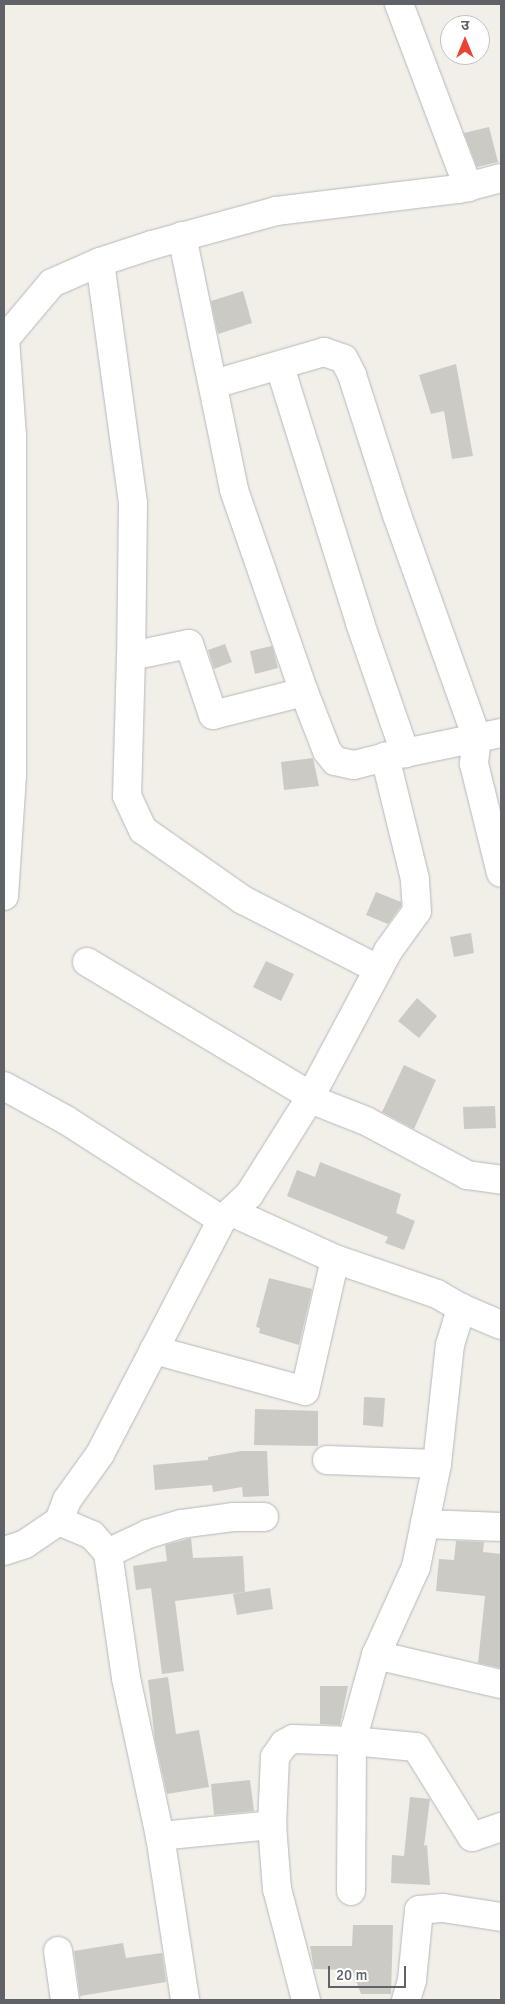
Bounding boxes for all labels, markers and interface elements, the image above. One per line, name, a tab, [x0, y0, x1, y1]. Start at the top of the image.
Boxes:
north arrow	[440, 15, 490, 65]
text: उ	[461, 17, 469, 34]
scale bar	[330, 1956, 408, 1988]
text: 20 m	[336, 1966, 367, 1984]

